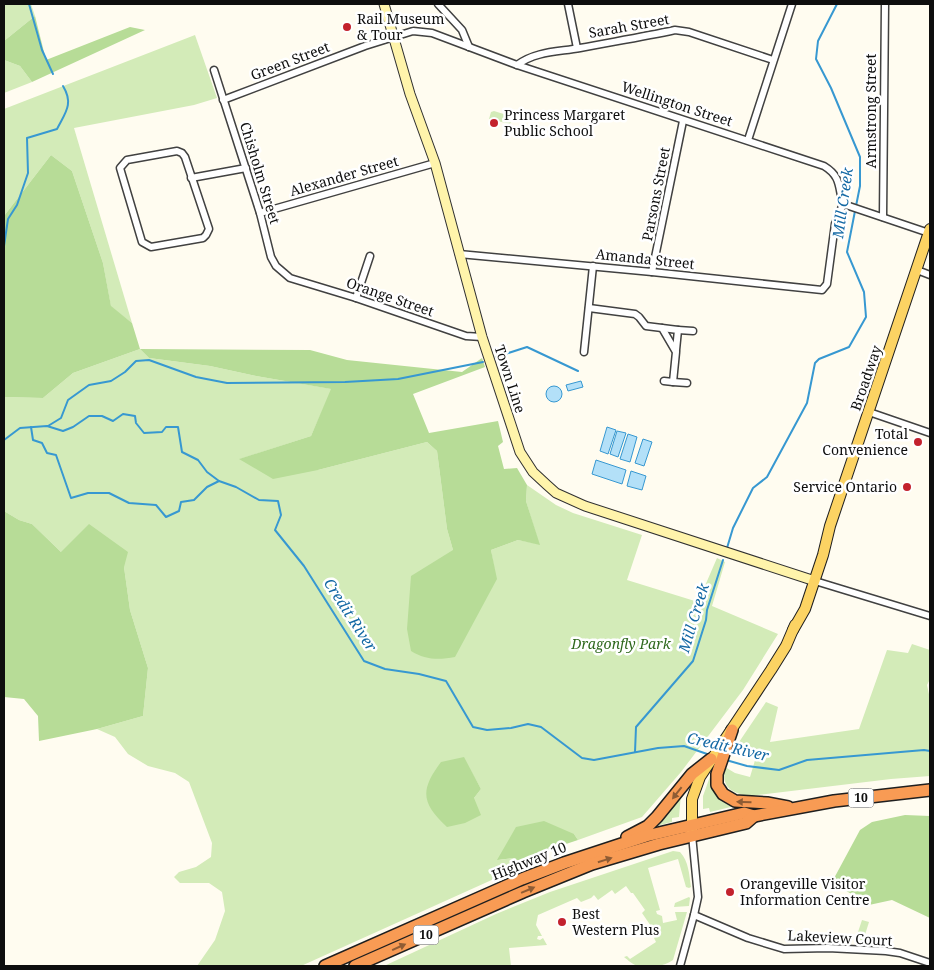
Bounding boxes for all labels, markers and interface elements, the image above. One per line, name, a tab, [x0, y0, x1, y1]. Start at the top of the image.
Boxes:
place label: Rail Museum & Tour	[357, 9, 444, 44]
street label: Sarah Street	[587, 9, 671, 42]
marker: Rail Museum & Tour	[341, 21, 353, 33]
street label: Green Street	[248, 37, 332, 84]
street label: Armstrong Street	[861, 54, 880, 168]
street label: Wellington Street	[619, 77, 735, 130]
place label: Princess Margaret Public School	[504, 105, 625, 140]
marker: Princess Margaret Public School	[488, 117, 500, 129]
street label: Chisholm Street	[236, 120, 285, 226]
street label: Parsons Street	[637, 145, 674, 243]
street label: Alexander Street	[287, 151, 400, 200]
water label: Mill Creek	[827, 166, 857, 240]
street label: Amanda Street	[595, 244, 695, 273]
street label: Orange Street	[344, 273, 436, 320]
street label: Town Line	[491, 342, 530, 415]
street label: Broadway	[845, 343, 886, 413]
place label: Total Convenience	[822, 424, 909, 459]
marker: Total Convenience	[912, 436, 924, 448]
place label: Service Ontario	[793, 477, 897, 496]
marker: Service Ontario	[901, 481, 913, 493]
water label: Credit River	[320, 574, 382, 656]
water label: Mill Creek	[673, 580, 713, 656]
park label: Dragonfly Park	[570, 634, 672, 653]
water label: Credit River	[685, 727, 772, 765]
one-way arrow	[671, 786, 682, 799]
road number: 10	[848, 788, 874, 808]
one-way arrow	[736, 797, 752, 805]
street label: Highway 10	[489, 837, 569, 884]
one-way arrow	[598, 856, 613, 864]
place label: Orangeville Visitor Information Centre	[740, 874, 869, 909]
one-way arrow	[521, 885, 535, 893]
marker: Orangeville Visitor Information Centre	[724, 886, 736, 898]
place label: Best Western Plus	[572, 904, 659, 939]
marker: Best Western Plus	[556, 916, 568, 928]
street label: Lakeview Court	[787, 925, 893, 950]
road number: 10	[414, 926, 438, 944]
one-way arrow	[392, 942, 406, 950]

